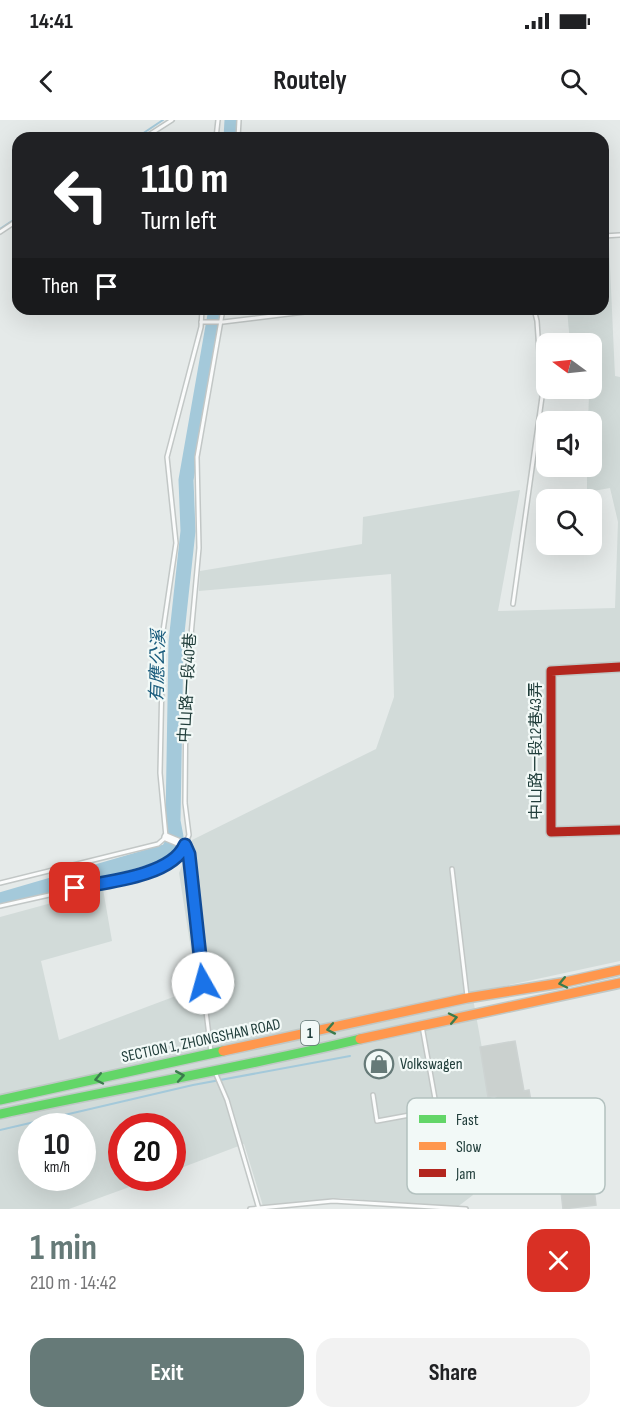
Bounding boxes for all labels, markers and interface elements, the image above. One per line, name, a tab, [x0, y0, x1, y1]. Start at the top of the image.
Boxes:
text: 14:41	[30, 8, 73, 35]
icon: back	[30, 65, 63, 98]
text: Routely	[273, 65, 347, 97]
icon: search	[557, 65, 590, 98]
text: 110 m	[141, 154, 228, 205]
icon: left	[42, 156, 120, 234]
text: Turn left	[141, 205, 217, 237]
icon: arrive	[90, 270, 123, 303]
text: Then	[42, 273, 78, 300]
north arrow	[536, 333, 602, 399]
map controls	[536, 333, 602, 555]
button: sound	[536, 411, 602, 477]
button: search	[536, 489, 602, 555]
water label: 有應公溪	[146, 627, 170, 702]
street label: 中山路一段40巷	[176, 633, 200, 743]
street label: 中山路一段12巷43弄	[527, 682, 546, 820]
pin	[49, 862, 100, 913]
icon: arrive	[58, 871, 91, 904]
position arrow	[171, 951, 235, 1015]
one-way arrow	[558, 976, 568, 989]
one-way arrow	[448, 1012, 458, 1025]
street label: SECTION 1, ZHONGSHAN ROAD	[120, 1015, 282, 1067]
road number: 1	[301, 1021, 319, 1045]
one-way arrow	[326, 1022, 336, 1035]
shop icon: Volkswagen	[363, 1048, 395, 1080]
place label: Volkswagen	[400, 1055, 463, 1074]
one-way arrow	[175, 1070, 185, 1083]
one-way arrow	[94, 1072, 104, 1085]
legend	[407, 1098, 605, 1194]
text: Fast	[456, 1111, 479, 1130]
speed limit sign: 20	[108, 1113, 186, 1191]
text: 10	[44, 1127, 70, 1163]
text: Slow	[456, 1138, 481, 1157]
text: km/h	[44, 1158, 70, 1177]
text: Jam	[455, 1165, 476, 1184]
text: 1 min	[30, 1227, 97, 1270]
button: close	[527, 1229, 590, 1292]
text: 210 m · 14:42	[30, 1271, 116, 1295]
button: Exit	[30, 1338, 304, 1407]
button: Share	[316, 1338, 590, 1407]

